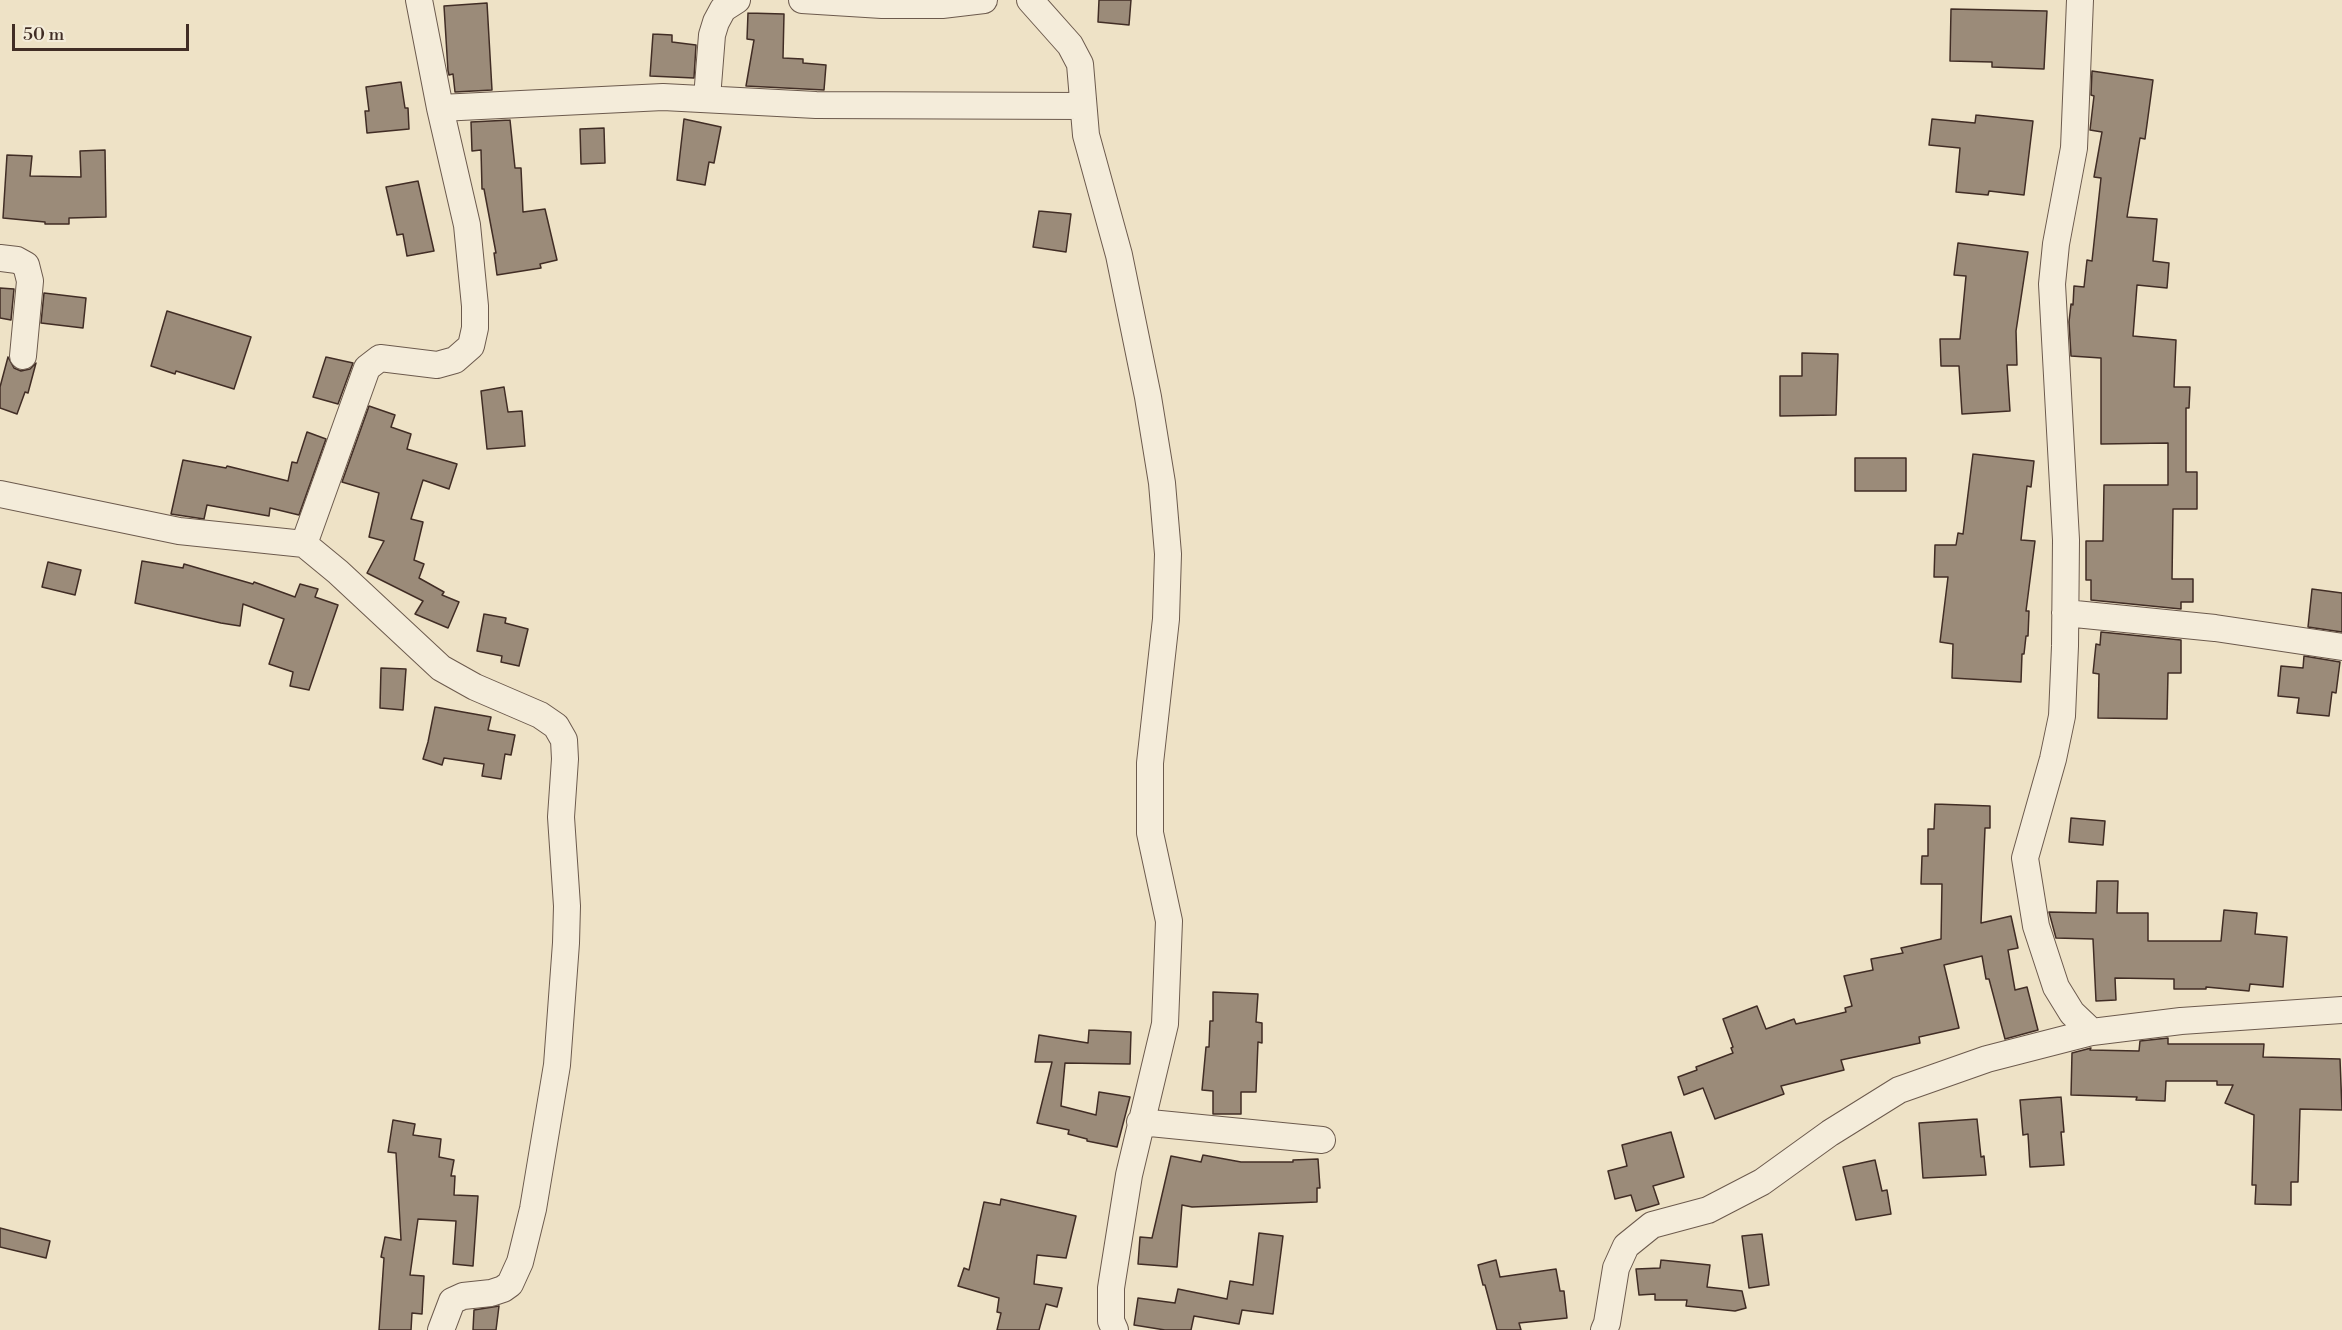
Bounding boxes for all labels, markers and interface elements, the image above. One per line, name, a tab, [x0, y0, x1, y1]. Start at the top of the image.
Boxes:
scale bar	[15, 12, 192, 50]
text: 50 m	[23, 23, 64, 46]

